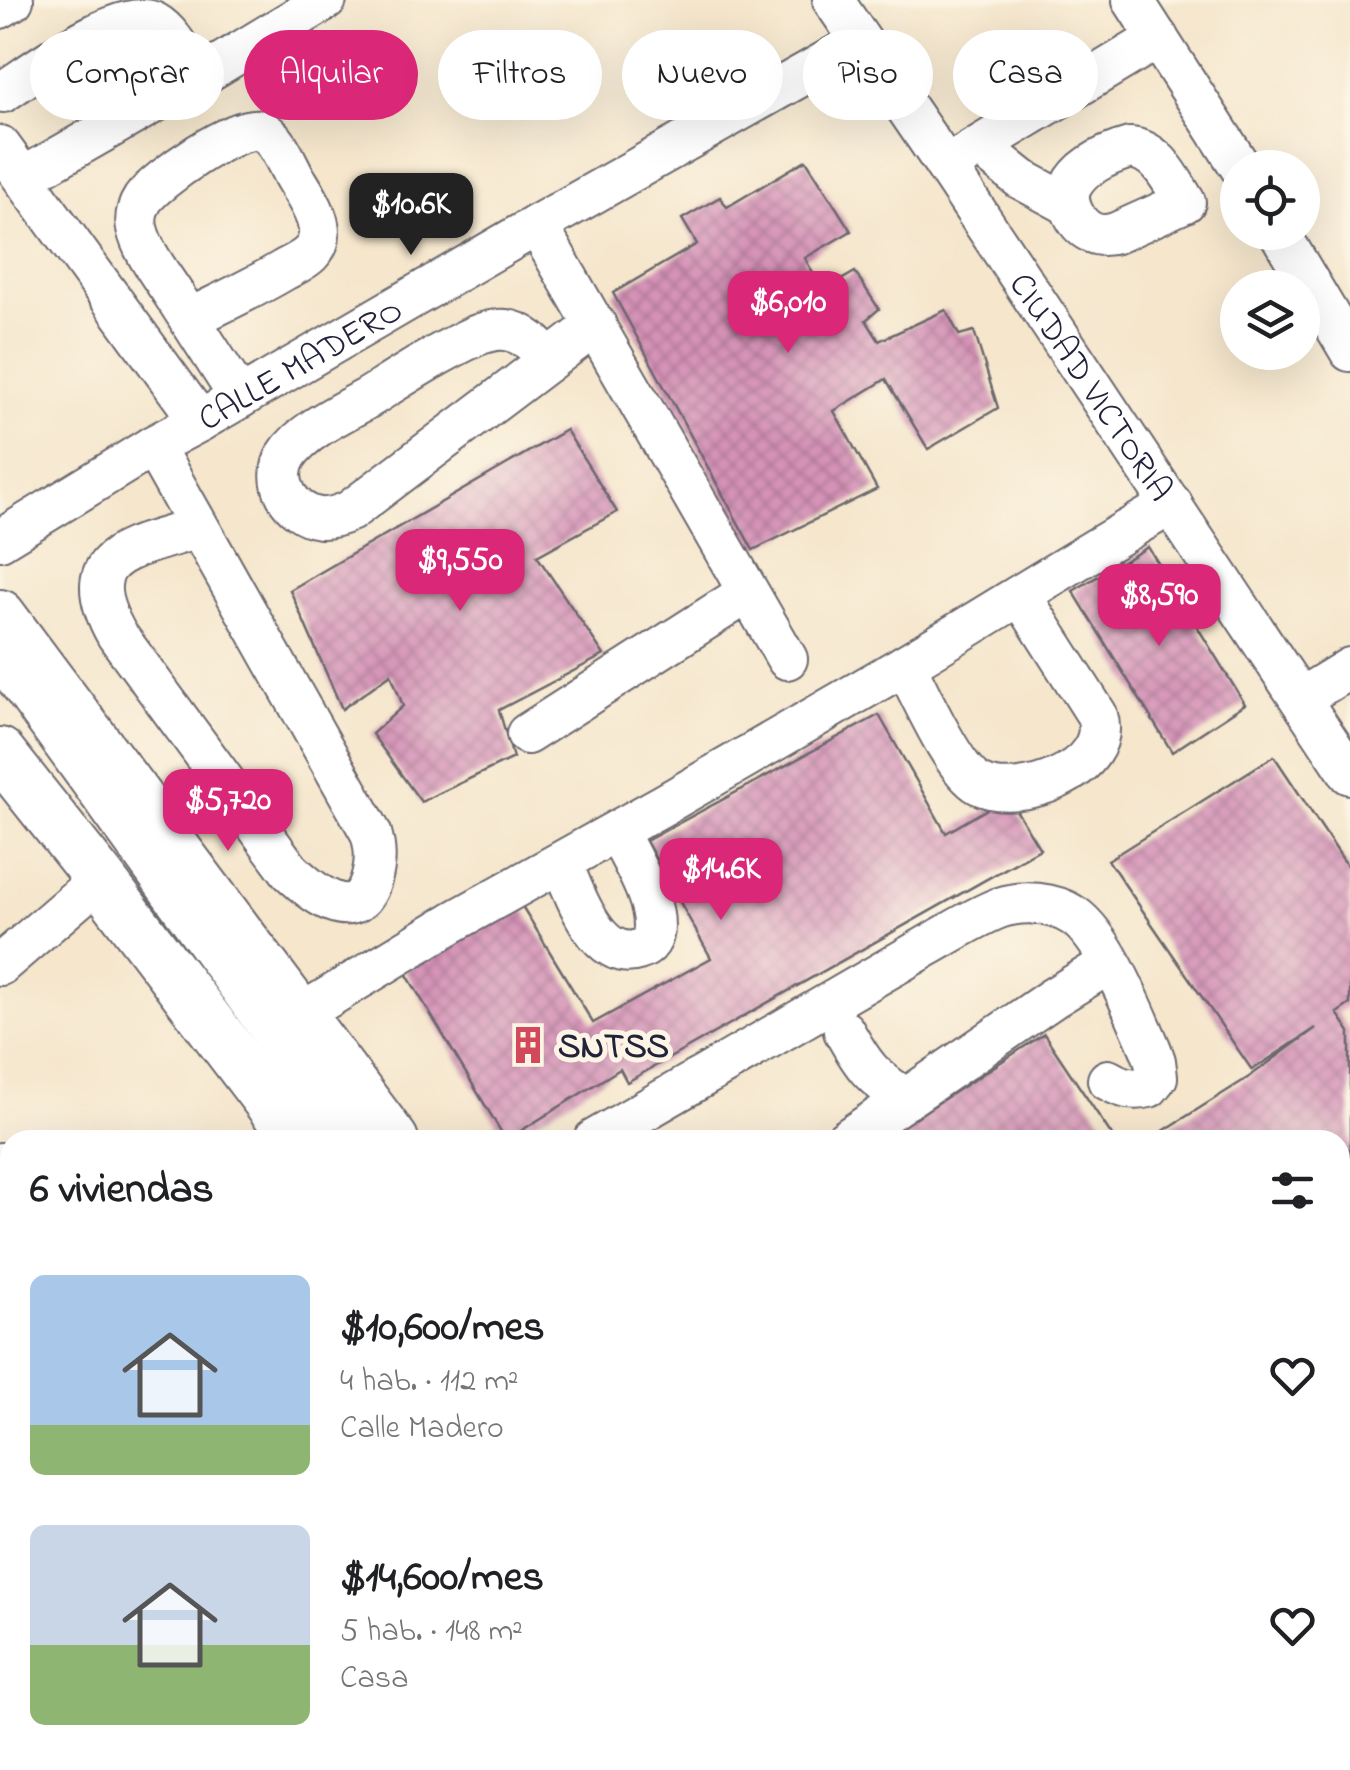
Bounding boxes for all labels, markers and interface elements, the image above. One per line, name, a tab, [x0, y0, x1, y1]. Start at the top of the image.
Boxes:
chip: Comprar	[30, 30, 224, 120]
chip: Alquilar	[244, 30, 418, 120]
chip: Filtros	[438, 30, 602, 120]
chip: Nuevo	[622, 30, 783, 120]
chip: Piso	[803, 30, 933, 120]
chip: Casa	[953, 30, 1098, 120]
map controls	[1220, 150, 1320, 370]
button: locate	[1220, 150, 1320, 250]
pin: $10.6K	[330, 173, 492, 258]
text: $10.6K	[371, 182, 451, 229]
street label: CIUDAD VICTORIA	[995, 263, 1184, 513]
button: layers	[1220, 270, 1320, 370]
pin: $6,010	[707, 271, 869, 356]
text: $6,010	[750, 280, 826, 327]
street label: CALLE MADERO	[189, 286, 413, 446]
pin: $9,550	[379, 529, 541, 614]
text: $9,550	[418, 538, 502, 585]
pin: $8,590	[1078, 564, 1240, 649]
text: $8,590	[1120, 573, 1198, 620]
pin: $5,720	[147, 769, 309, 854]
text: $5,720	[185, 778, 271, 825]
pin: $14.6K	[640, 838, 802, 923]
text: $14.6K	[682, 847, 760, 894]
place label: SNTSS	[558, 1023, 669, 1074]
building icon: SNTSS	[507, 1024, 549, 1066]
text: 6 viviendas	[30, 1160, 214, 1221]
icon: filters	[1265, 1163, 1320, 1218]
text: $10,600/mes	[340, 1298, 545, 1359]
icon: home	[110, 1315, 230, 1435]
icon: heart	[1265, 1348, 1320, 1403]
text: 4 hab. · 112 m²	[340, 1359, 519, 1406]
text: Calle Madero	[340, 1406, 504, 1453]
text: $14,600/mes	[340, 1548, 544, 1609]
icon: home	[110, 1565, 230, 1685]
icon: heart	[1265, 1598, 1320, 1653]
text: 5 hab. · 148 m²	[340, 1609, 523, 1656]
text: Casa	[340, 1656, 408, 1703]

